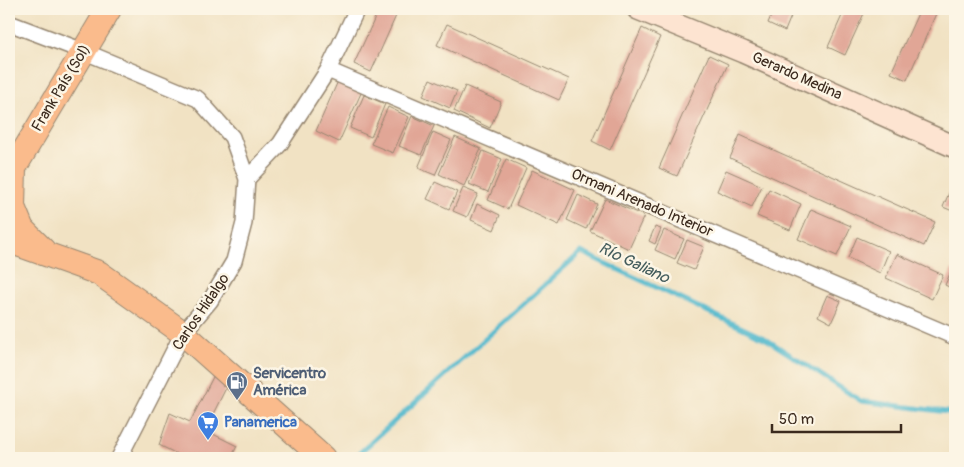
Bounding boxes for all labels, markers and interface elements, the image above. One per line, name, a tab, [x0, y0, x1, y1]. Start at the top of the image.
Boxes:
street label: Frank País (Sol)	[28, 41, 94, 135]
street label: Gerardo Medina	[749, 48, 845, 104]
street label: Ormani Arenado Interior	[568, 165, 716, 242]
water label: Río Galiano	[596, 238, 674, 289]
street label: Carlos Hidalgo	[168, 270, 234, 354]
place label: Servicentro América	[253, 364, 326, 400]
fuel station icon: Servicentro América	[225, 370, 249, 401]
scale bar	[772, 402, 900, 434]
supermarket icon: Panamerica	[196, 410, 220, 441]
text: 50 m	[779, 410, 814, 429]
place label: Panamerica	[224, 413, 297, 432]

